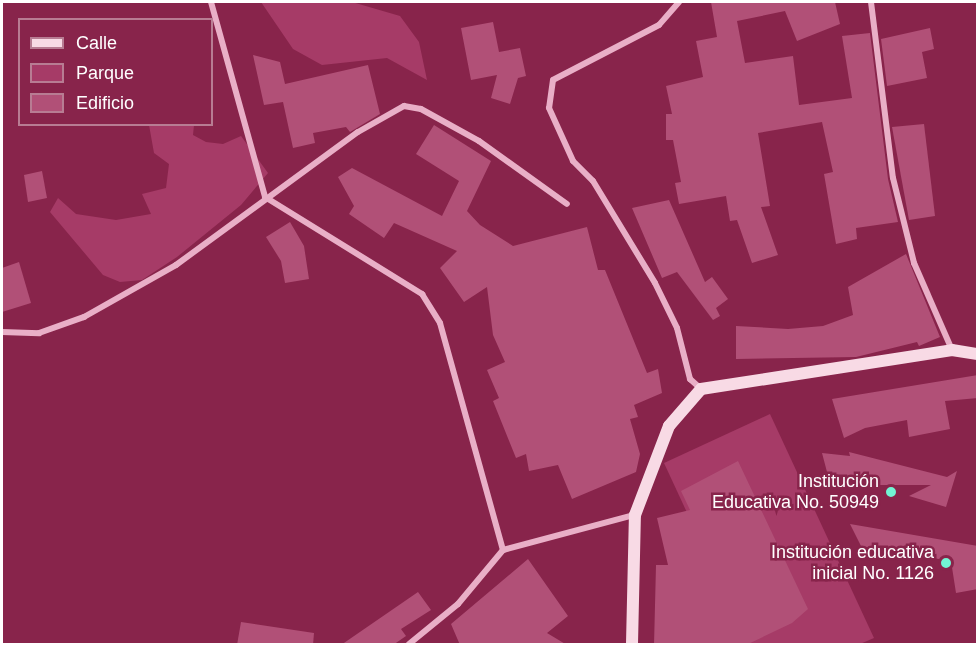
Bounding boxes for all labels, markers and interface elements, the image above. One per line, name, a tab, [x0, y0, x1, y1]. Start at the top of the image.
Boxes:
legend	[18, 18, 213, 126]
text: Calle	[76, 33, 117, 53]
text: Parque	[76, 63, 134, 83]
text: Edificio	[76, 93, 134, 113]
place label: Institución Educativa No. 50949	[712, 471, 879, 514]
marker: Institución Educativa No. 50949	[884, 485, 898, 499]
place label: Institución educativa inicial No. 1126	[771, 542, 934, 584]
marker: Institución educativa inicial No. 1126	[939, 556, 953, 570]

